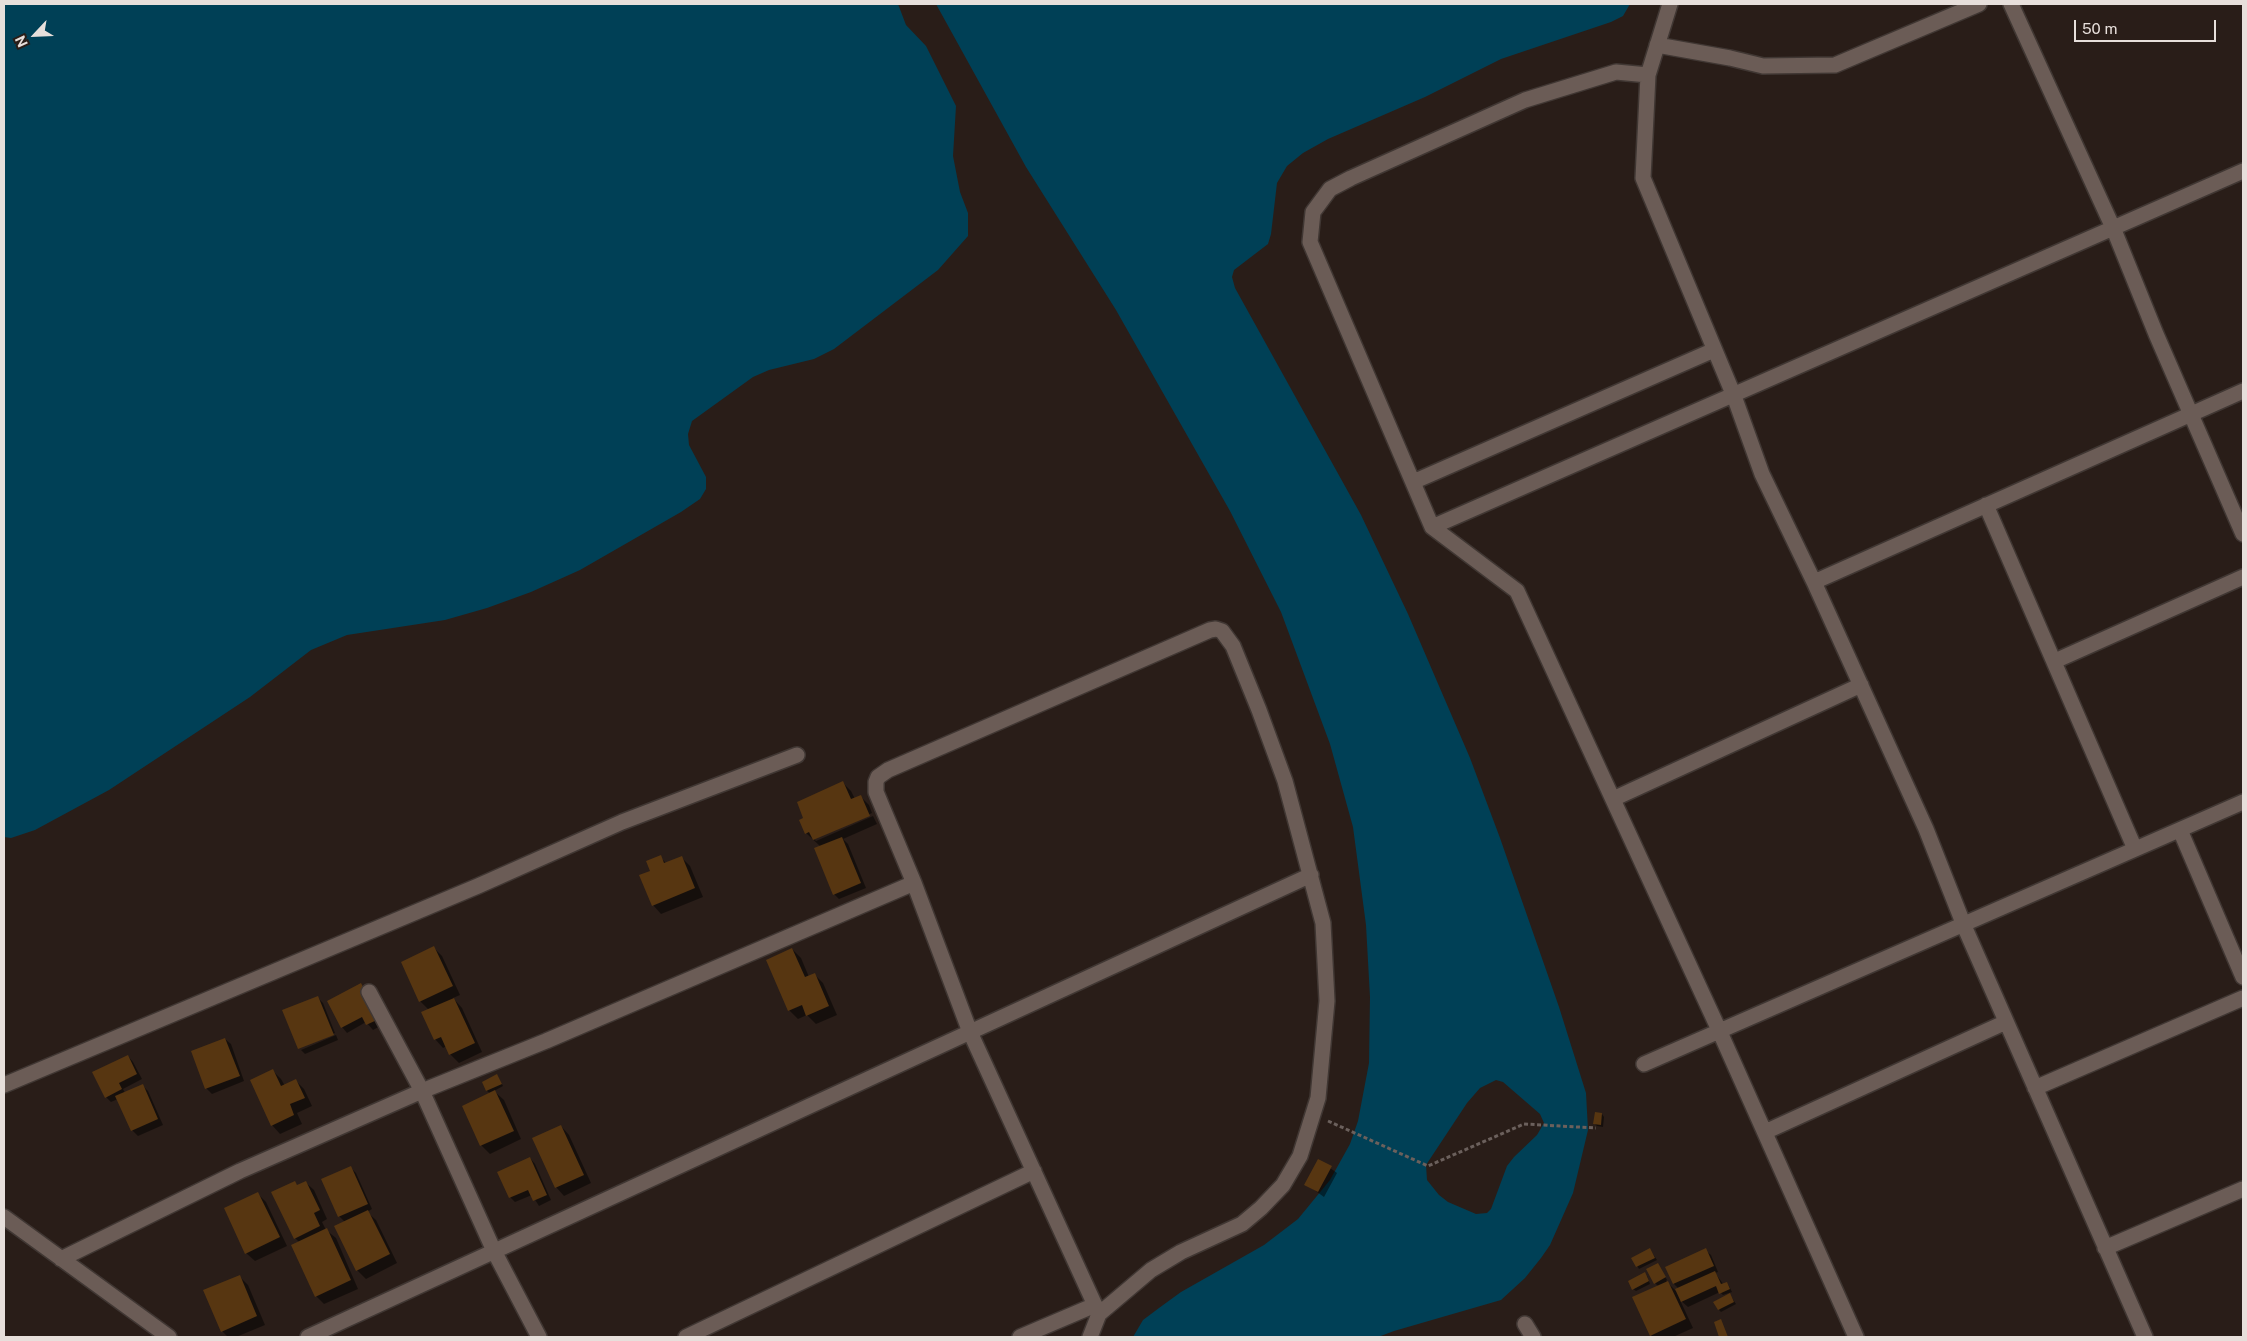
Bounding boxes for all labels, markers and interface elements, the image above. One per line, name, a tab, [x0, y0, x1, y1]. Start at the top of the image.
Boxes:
north arrow	[10, 10, 60, 60]
scale bar	[2077, 10, 2220, 42]
text: 50 m	[2082, 20, 2117, 37]
text: N	[12, 33, 31, 50]

